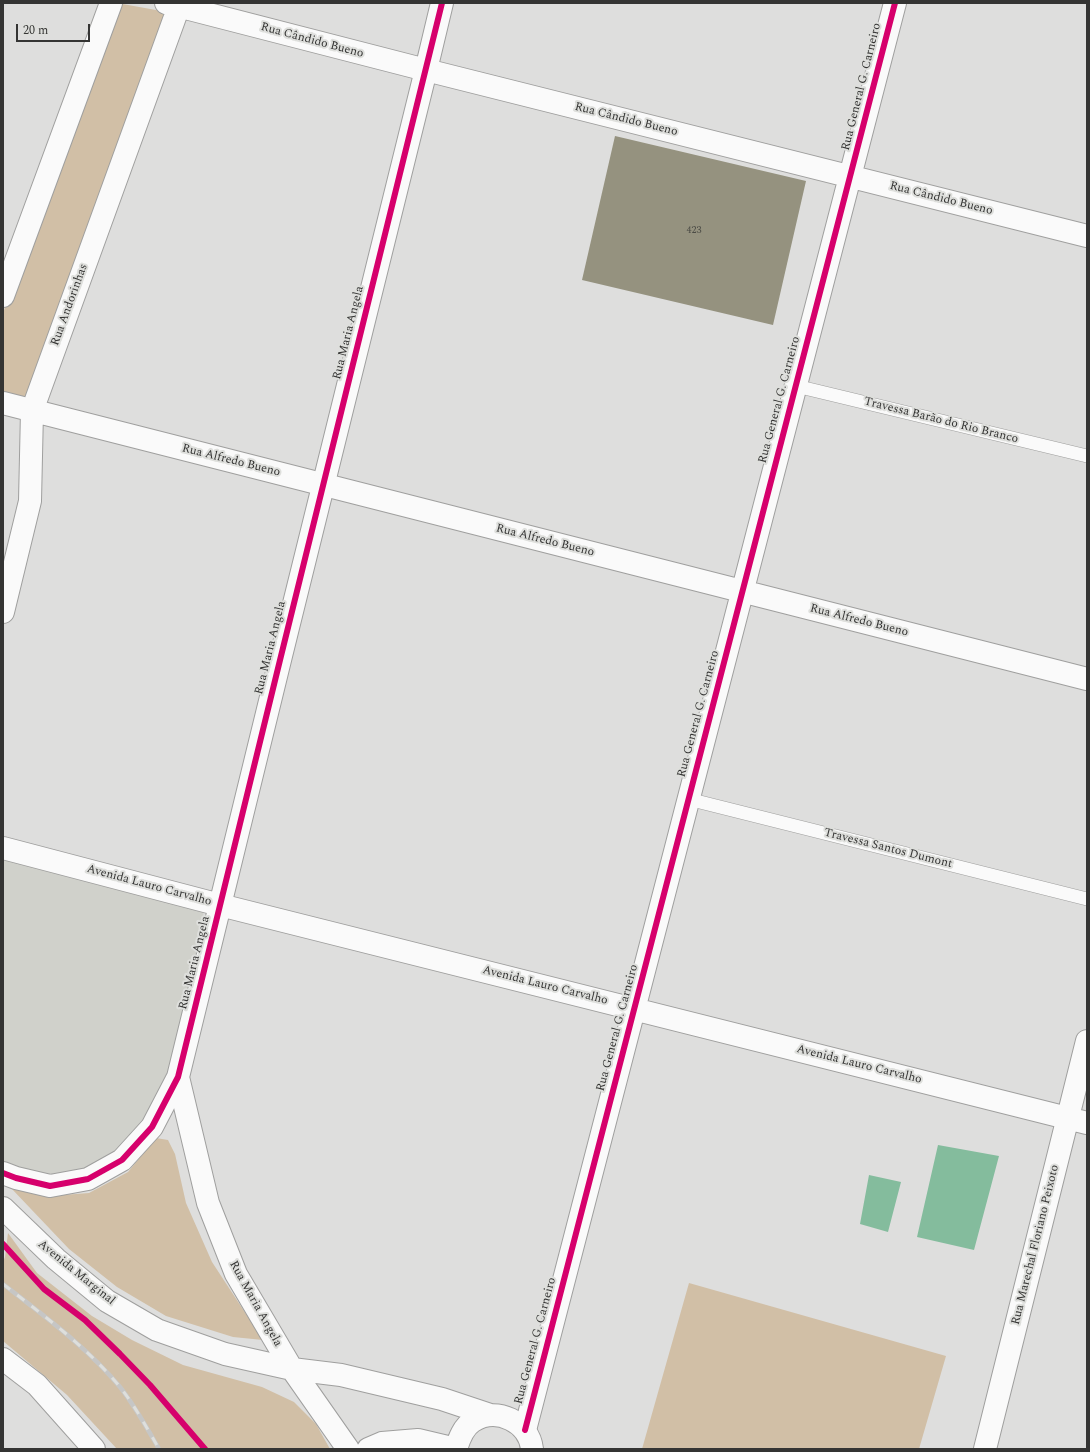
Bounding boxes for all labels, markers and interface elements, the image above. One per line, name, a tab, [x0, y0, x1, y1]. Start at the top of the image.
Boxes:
scale bar	[18, 16, 92, 42]
street label: Rua Cândido Bueno	[259, 20, 365, 62]
text: 20 m	[23, 21, 48, 40]
street label: Rua General G. Carneiro	[839, 22, 885, 152]
street label: Rua Cândido Bueno	[573, 100, 679, 140]
street label: Rua Cândido Bueno	[888, 179, 994, 219]
house number: 423	[687, 225, 701, 237]
street label: Rua Andorinhas	[48, 262, 92, 348]
street label: Rua Maria Angela	[330, 285, 368, 381]
street label: Rua General G. Carneiro	[756, 335, 804, 465]
street label: Travessa Barão do Rio Branco	[862, 395, 1020, 447]
street label: Rua Alfredo Bueno	[180, 442, 282, 480]
street label: Rua Alfredo Bueno	[494, 522, 596, 560]
street label: Rua Maria Angela	[252, 600, 290, 696]
street label: Rua Alfredo Bueno	[808, 602, 910, 640]
street label: Rua General G. Carneiro	[675, 649, 723, 779]
street label: Travessa Santos Dumont	[822, 826, 954, 872]
street label: Avenida Lauro Carvalho	[85, 862, 213, 910]
street label: Rua Maria Angela	[176, 915, 214, 1011]
street label: Avenida Lauro Carvalho	[481, 963, 609, 1009]
street label: Rua General G. Carneiro	[594, 963, 642, 1093]
street label: Avenida Lauro Carvalho	[795, 1042, 923, 1088]
street label: Rua Marechal Floriano Peixoto	[1009, 1163, 1063, 1327]
street label: Avenida Marginal	[35, 1237, 117, 1309]
street label: Rua Maria Angela	[225, 1259, 285, 1349]
street label: Rua General G. Carneiro	[512, 1276, 560, 1406]

